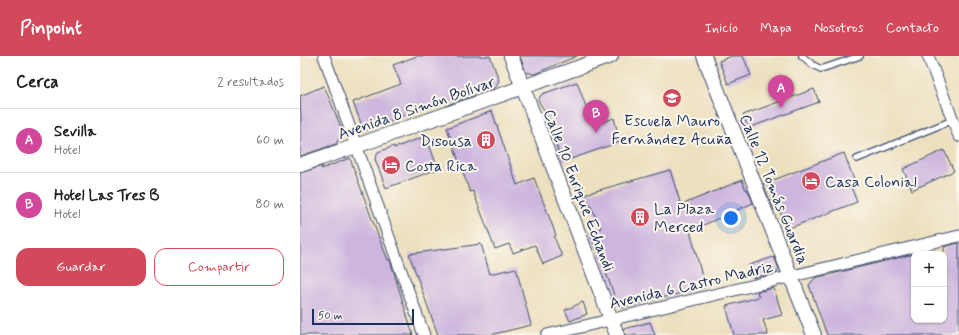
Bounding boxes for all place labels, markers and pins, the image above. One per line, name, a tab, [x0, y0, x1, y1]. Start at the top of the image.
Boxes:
pin: A	[768, 75, 794, 108]
school or university icon: Escuela Mauro Fernández Acuña	[661, 87, 683, 109]
pin: B	[583, 100, 609, 133]
place label: Escuela Mauro Fernández Acuña	[612, 111, 732, 150]
building icon: Disousa	[475, 129, 497, 151]
place label: Disousa	[420, 131, 472, 152]
hotel icon: Costa Rica	[380, 154, 402, 176]
place label: Costa Rica	[405, 156, 477, 177]
hotel icon: Casa Colonial	[800, 170, 822, 192]
place label: Casa Colonial	[825, 172, 917, 193]
place label: La Plaza Merced	[654, 199, 714, 238]
building icon: La Plaza Merced	[629, 206, 651, 228]

